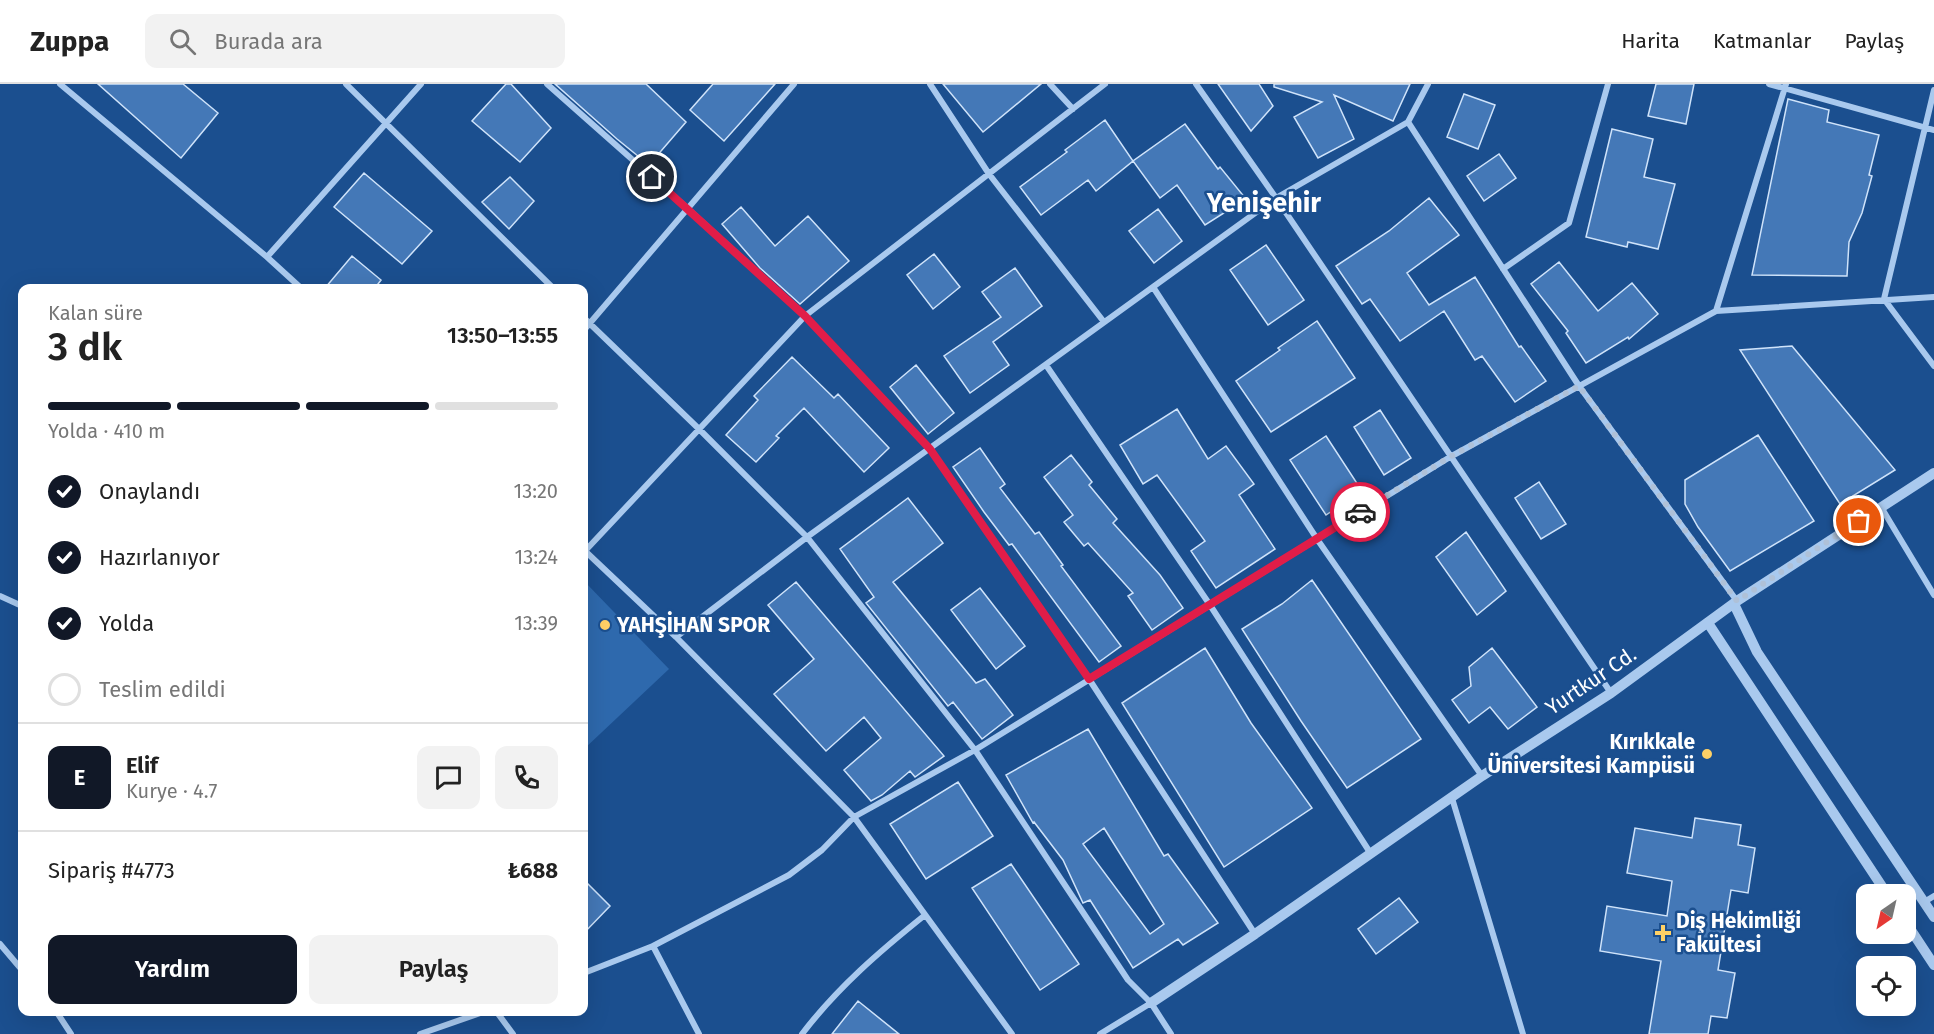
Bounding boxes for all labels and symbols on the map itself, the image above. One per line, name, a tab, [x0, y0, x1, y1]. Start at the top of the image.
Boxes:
pin	[626, 151, 677, 202]
district label: Yenişehir	[1206, 187, 1321, 219]
courier	[1330, 482, 1390, 542]
pin	[1833, 495, 1884, 546]
place label: YAHŞİHAN SPOR	[616, 611, 771, 638]
marker: YAHŞİHAN SPOR	[598, 618, 612, 632]
street label: Yurtkur Cd.	[1541, 641, 1641, 721]
place label: Kırıkkale Üniversitesi Kampüsü	[1487, 729, 1695, 779]
marker: Kırıkkale Üniversitesi Kampüsü	[1700, 747, 1714, 761]
north arrow	[1856, 884, 1916, 944]
place label: Diş Hekimliği Fakültesi	[1676, 908, 1801, 958]
marker: Diş Hekimliği Fakültesi	[1654, 924, 1672, 942]

